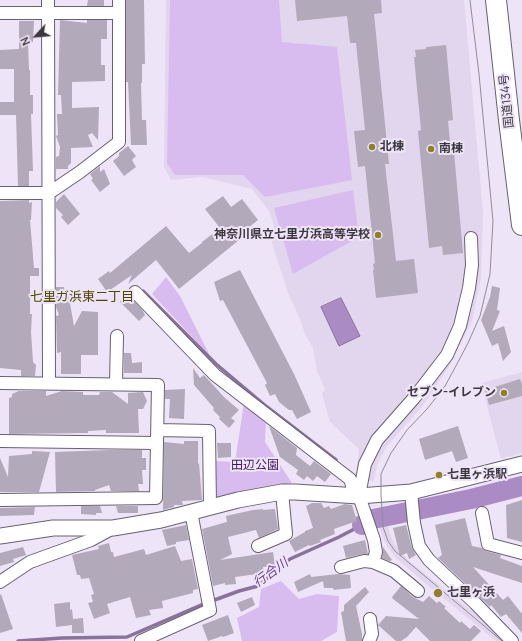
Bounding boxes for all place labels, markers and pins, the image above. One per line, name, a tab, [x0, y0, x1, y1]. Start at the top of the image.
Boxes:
place label: 北棟	[380, 140, 404, 154]
marker: 北棟	[367, 142, 377, 152]
place label: 南棟	[439, 142, 463, 156]
marker: 南棟	[426, 144, 436, 154]
place label: 神奈川県立七里ガ浜高等学校	[214, 228, 370, 242]
marker: 神奈川県立七里ガ浜高等学校	[373, 230, 383, 240]
place label: セブン-イレブン	[407, 386, 496, 400]
marker: セブン-イレブン	[499, 388, 509, 398]
place label: 七里ヶ浜駅	[447, 468, 507, 482]
marker: 七里ヶ浜駅	[434, 470, 444, 480]
place label: 七里ヶ浜	[447, 586, 495, 600]
marker: 七里ヶ浜	[432, 587, 444, 599]

